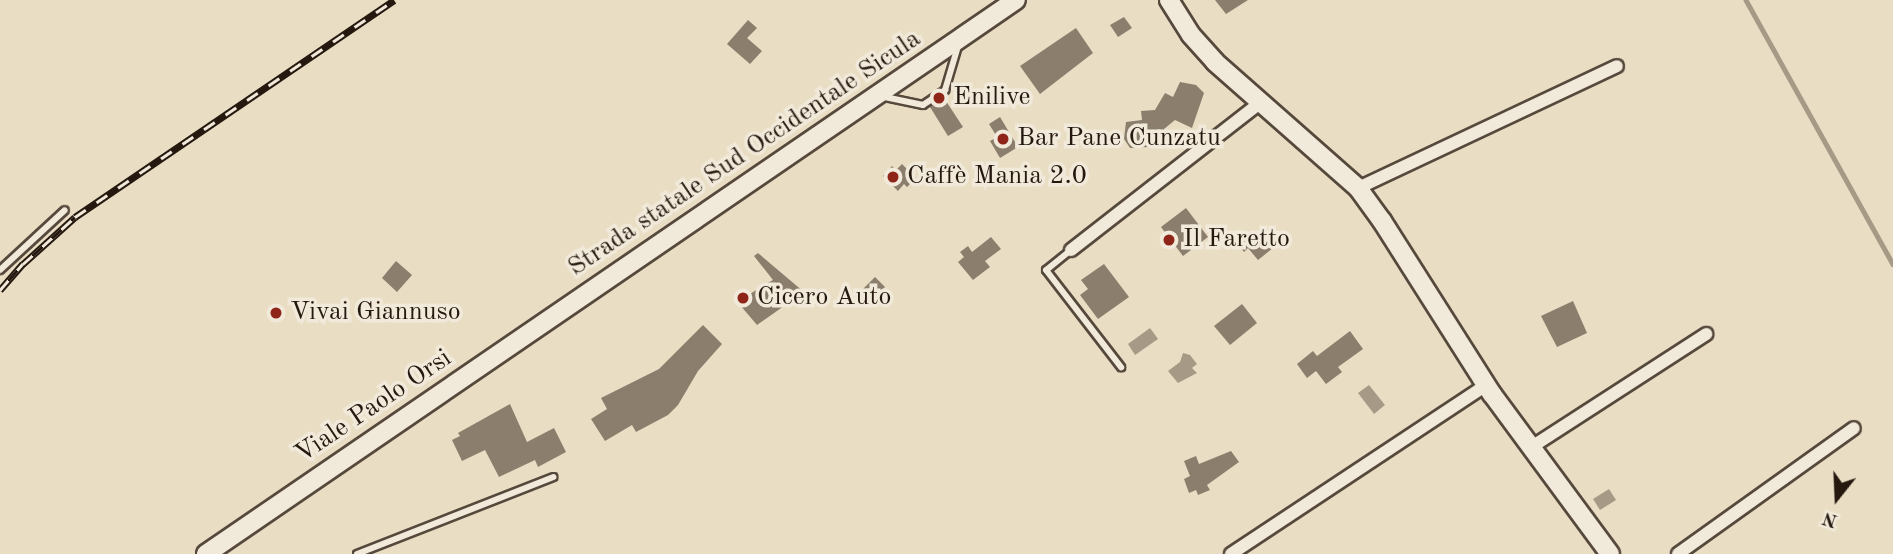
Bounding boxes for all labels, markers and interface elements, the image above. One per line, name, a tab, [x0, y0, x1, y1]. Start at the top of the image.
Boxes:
street label: Strada statale Sud Occidentale Sicula	[563, 24, 927, 284]
place label: Enilive	[953, 82, 1031, 114]
marker: Enilive	[931, 90, 947, 106]
place label: Bar Pane Cunzatu	[1017, 123, 1221, 155]
marker: Bar Pane Cunzatu	[995, 131, 1011, 147]
place label: Caffè Mania 2.0	[907, 161, 1087, 193]
marker: Caffè Mania 2.0	[885, 169, 901, 185]
place label: Il Faretto	[1183, 224, 1290, 256]
marker: Il Faretto	[1161, 232, 1177, 248]
place label: Cicero Auto	[757, 282, 891, 314]
marker: Cicero Auto	[735, 290, 751, 306]
place label: Vivai Giannuso	[290, 297, 461, 329]
marker: Vivai Giannuso	[268, 305, 284, 321]
street label: Viale Paolo Orsi	[290, 343, 458, 471]
north arrow	[1802, 463, 1872, 533]
text: N	[1821, 507, 1840, 530]

